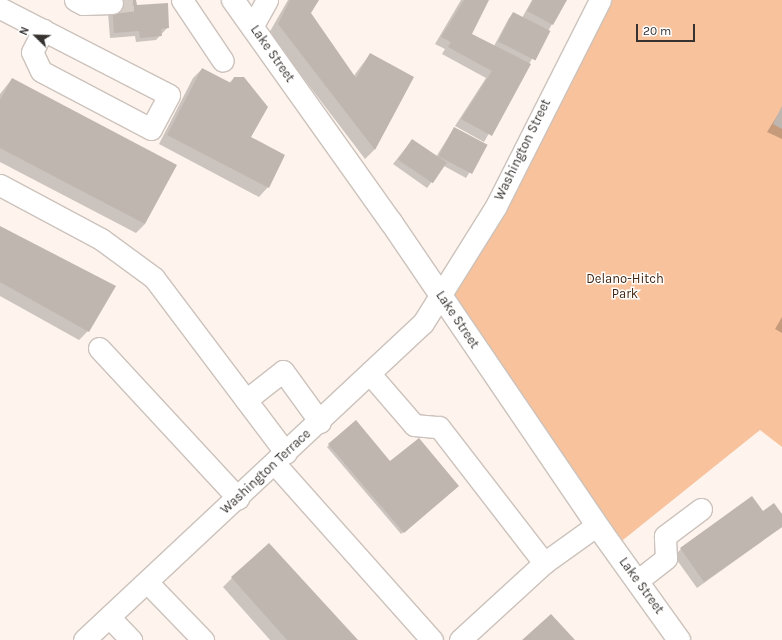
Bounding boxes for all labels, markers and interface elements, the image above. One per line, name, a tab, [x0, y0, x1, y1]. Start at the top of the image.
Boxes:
north arrow	[16, 16, 56, 56]
scale bar	[638, 16, 697, 42]
street label: Lake Street	[247, 22, 297, 86]
text: 20 m	[643, 24, 671, 38]
text: N	[17, 25, 32, 37]
street label: Washington Street	[492, 97, 554, 203]
park label: Delano-Hitch Park	[586, 272, 664, 303]
street label: Lake Street	[432, 288, 482, 352]
street label: Washington Terrace	[218, 426, 314, 518]
street label: Lake Street	[615, 555, 667, 617]

